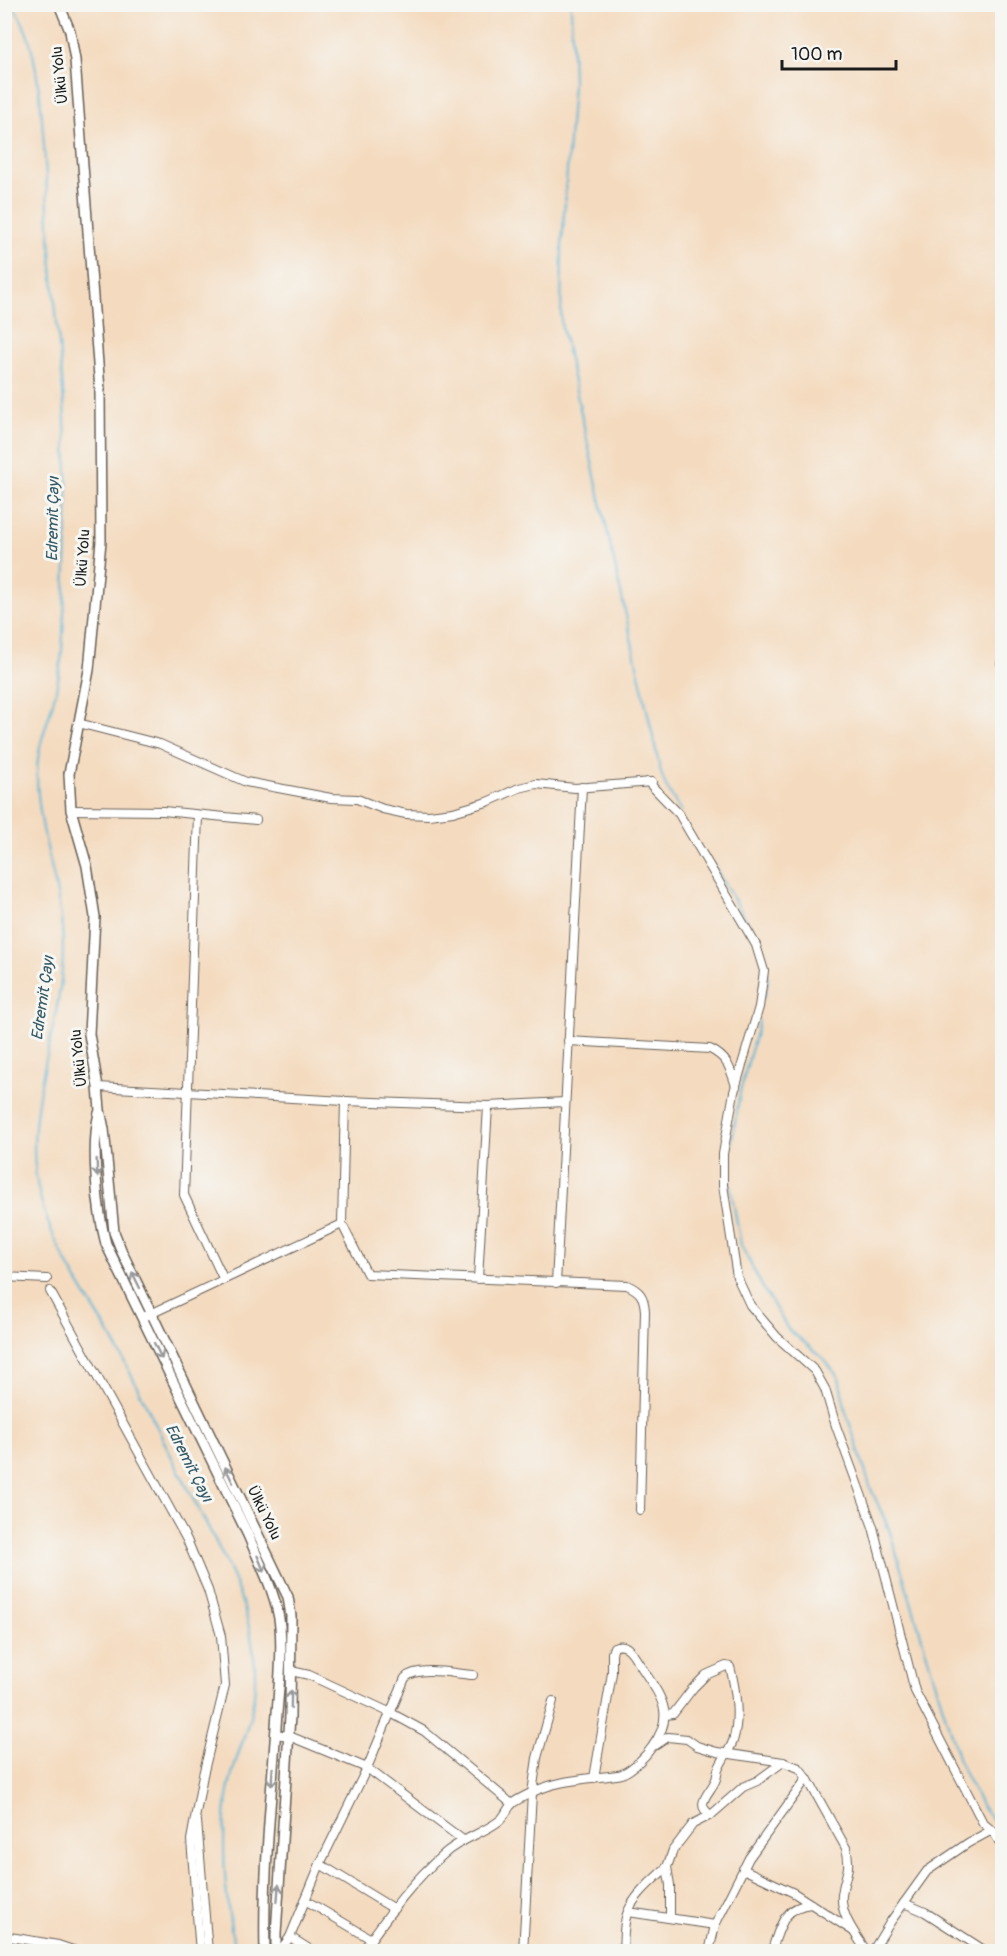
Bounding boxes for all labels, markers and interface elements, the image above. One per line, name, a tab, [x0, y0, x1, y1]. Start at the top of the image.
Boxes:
scale bar	[782, 33, 896, 71]
text: 100 m	[791, 43, 843, 66]
street label: Ülkü Yolu	[48, 45, 72, 105]
water label: Edremit Çayı	[42, 475, 64, 562]
street label: Ülkü Yolu	[72, 529, 94, 587]
water label: Edremit Çayı	[27, 953, 59, 1041]
street label: Ülkü Yolu	[67, 1028, 91, 1088]
one-way arrow	[91, 1158, 103, 1178]
one-way arrow	[129, 1272, 141, 1290]
one-way arrow	[152, 1341, 164, 1359]
water label: Edremit Çayı	[161, 1421, 218, 1507]
one-way arrow	[223, 1467, 235, 1485]
street label: Ülkü Yolu	[243, 1483, 285, 1543]
one-way arrow	[256, 1554, 267, 1573]
one-way arrow	[285, 1689, 297, 1709]
one-way arrow	[267, 1766, 278, 1786]
one-way arrow	[273, 1884, 284, 1904]

